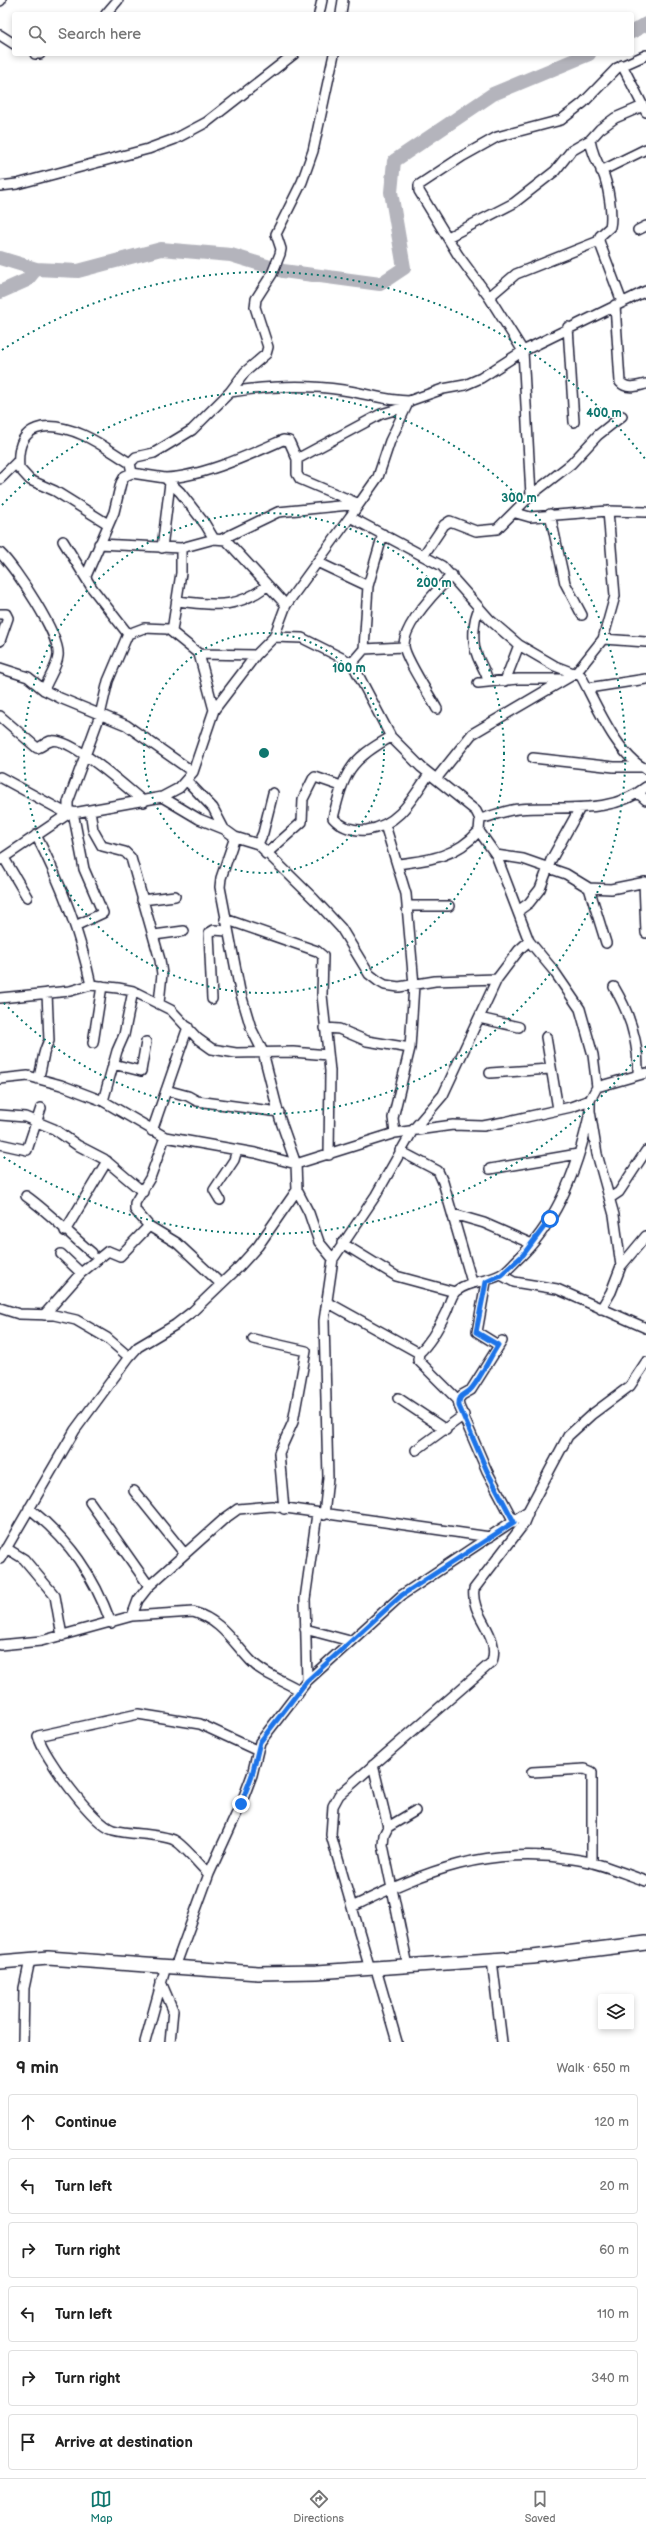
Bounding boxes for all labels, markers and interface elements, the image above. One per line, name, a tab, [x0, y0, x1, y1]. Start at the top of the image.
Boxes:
search box	[12, 12, 634, 56]
icon: search	[26, 23, 48, 45]
text: Search here	[58, 25, 141, 44]
text: 400 m	[586, 406, 622, 421]
text: 300 m	[501, 491, 537, 506]
text: 200 m	[416, 576, 452, 591]
text: 100 m	[332, 661, 366, 676]
centre of rings	[257, 746, 271, 760]
route start	[541, 1210, 559, 1228]
route end	[232, 1795, 250, 1813]
map controls	[598, 1994, 634, 2030]
button: layers	[598, 1994, 634, 2030]
text: 9 min	[16, 2058, 59, 2078]
text: Walk · 650 m	[556, 2060, 630, 2076]
icon: ahead	[17, 2111, 39, 2133]
text: Continue	[55, 2113, 117, 2132]
text: 120 m	[594, 2114, 629, 2130]
icon: left	[17, 2175, 39, 2197]
text: Turn left	[55, 2177, 112, 2196]
text: 20 m	[599, 2178, 629, 2194]
icon: right	[17, 2239, 39, 2261]
text: Turn right	[55, 2241, 120, 2260]
text: 60 m	[599, 2242, 629, 2258]
icon: left	[17, 2303, 39, 2325]
text: Turn left	[55, 2305, 112, 2324]
text: 110 m	[597, 2306, 629, 2322]
icon: right	[17, 2367, 39, 2389]
text: Turn right	[55, 2369, 120, 2388]
text: 340 m	[591, 2370, 629, 2386]
icon: arrive	[17, 2431, 39, 2453]
text: Arrive at destination	[55, 2433, 193, 2452]
tab: Map	[90, 2488, 113, 2525]
tab: Directions	[293, 2488, 344, 2525]
tab: Saved	[525, 2488, 556, 2525]

